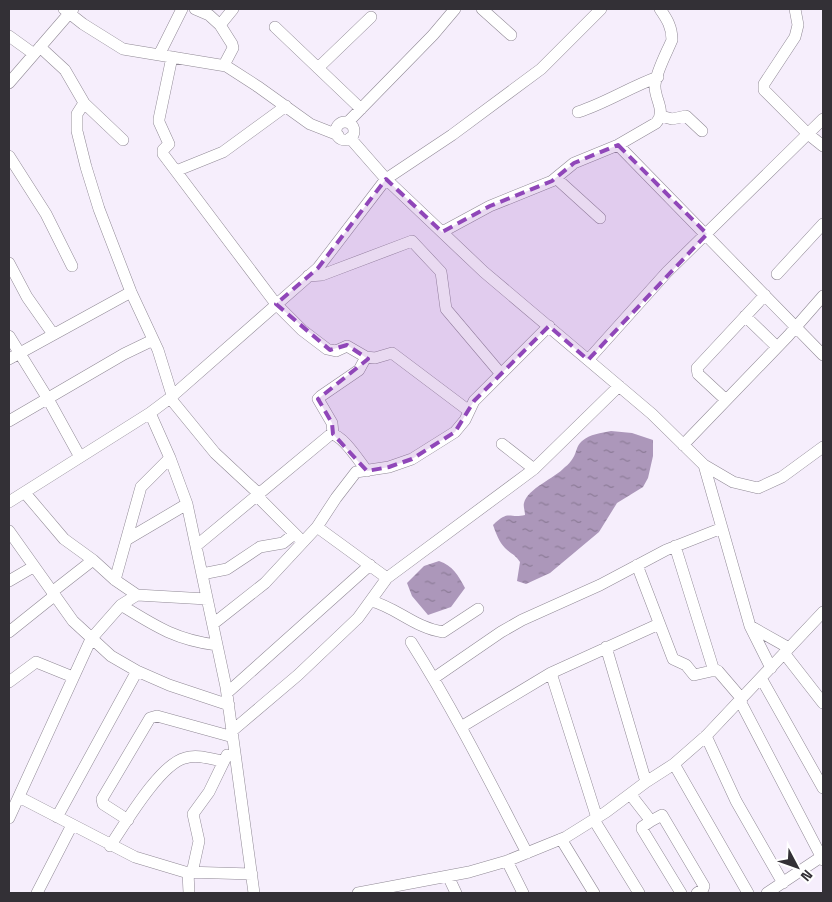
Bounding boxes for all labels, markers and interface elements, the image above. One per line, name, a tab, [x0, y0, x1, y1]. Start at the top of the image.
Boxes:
north arrow	[772, 842, 822, 892]
text: N	[797, 866, 817, 885]

